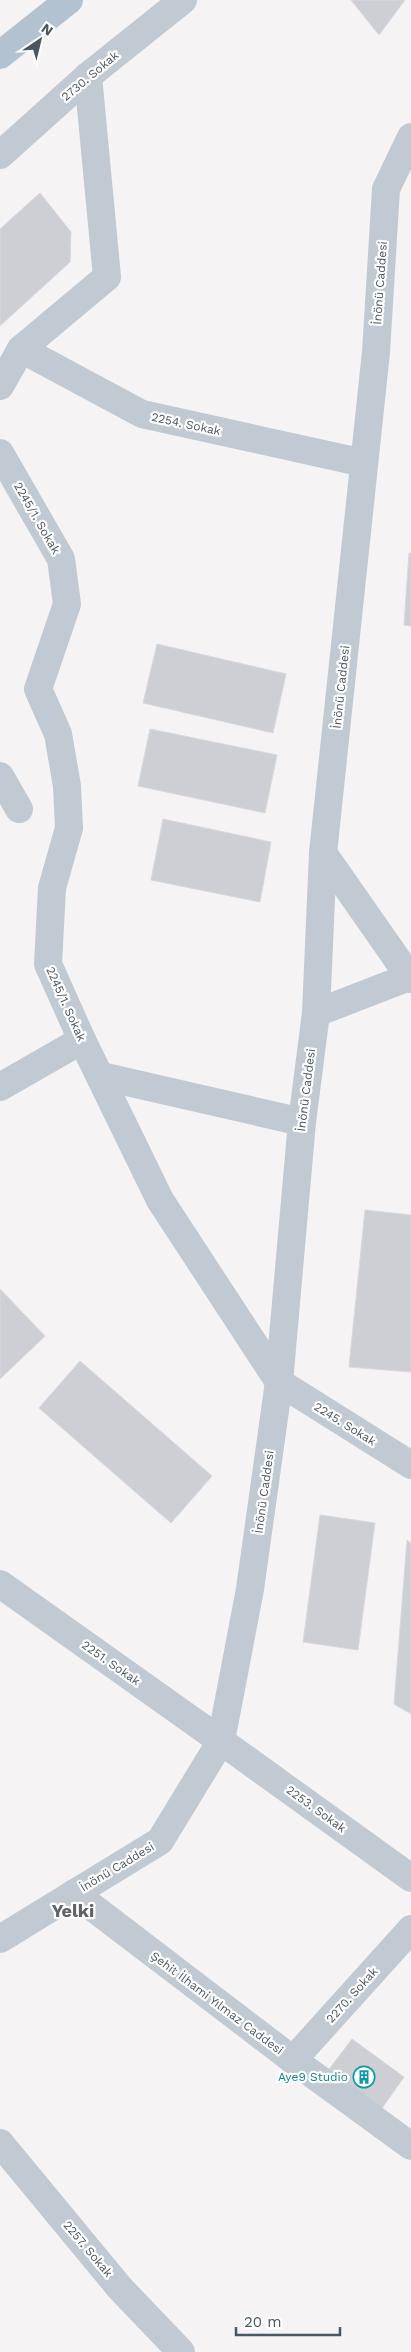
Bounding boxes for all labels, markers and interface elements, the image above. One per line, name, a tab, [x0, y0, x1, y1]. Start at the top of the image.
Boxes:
north arrow	[15, 15, 65, 65]
text: N	[39, 20, 56, 39]
street label: 2730. Sokak	[59, 48, 122, 104]
street label: İnönü Caddesi	[370, 241, 390, 325]
street label: 2254. Sokak	[150, 410, 222, 438]
street label: 2245/1. Sokak	[11, 480, 63, 556]
street label: İnönü Caddesi	[330, 645, 352, 729]
street label: 2245/1. Sokak	[43, 964, 89, 1044]
street label: İnönü Caddesi	[294, 1048, 318, 1132]
street label: 2245. Sokak	[311, 1399, 379, 1449]
street label: İnönü Caddesi	[251, 1450, 277, 1534]
street label: 2251. Sokak	[79, 1638, 143, 1688]
street label: 2253. Sokak	[283, 1783, 349, 1835]
street label: İnönü Caddesi	[78, 1839, 156, 1895]
district label: Yelki	[52, 1900, 94, 1921]
street label: Şehit İlhami Yılmaz Caddesi	[148, 1949, 286, 2057]
street label: 2270. Sokak	[323, 1964, 381, 2026]
building icon: Aye9 Studio	[352, 2065, 376, 2089]
place label: Aye9 Studio	[278, 2070, 348, 2084]
street label: 2257. Sokak	[60, 2218, 116, 2280]
scale bar	[236, 2304, 340, 2336]
text: 20 m	[244, 2313, 282, 2331]

